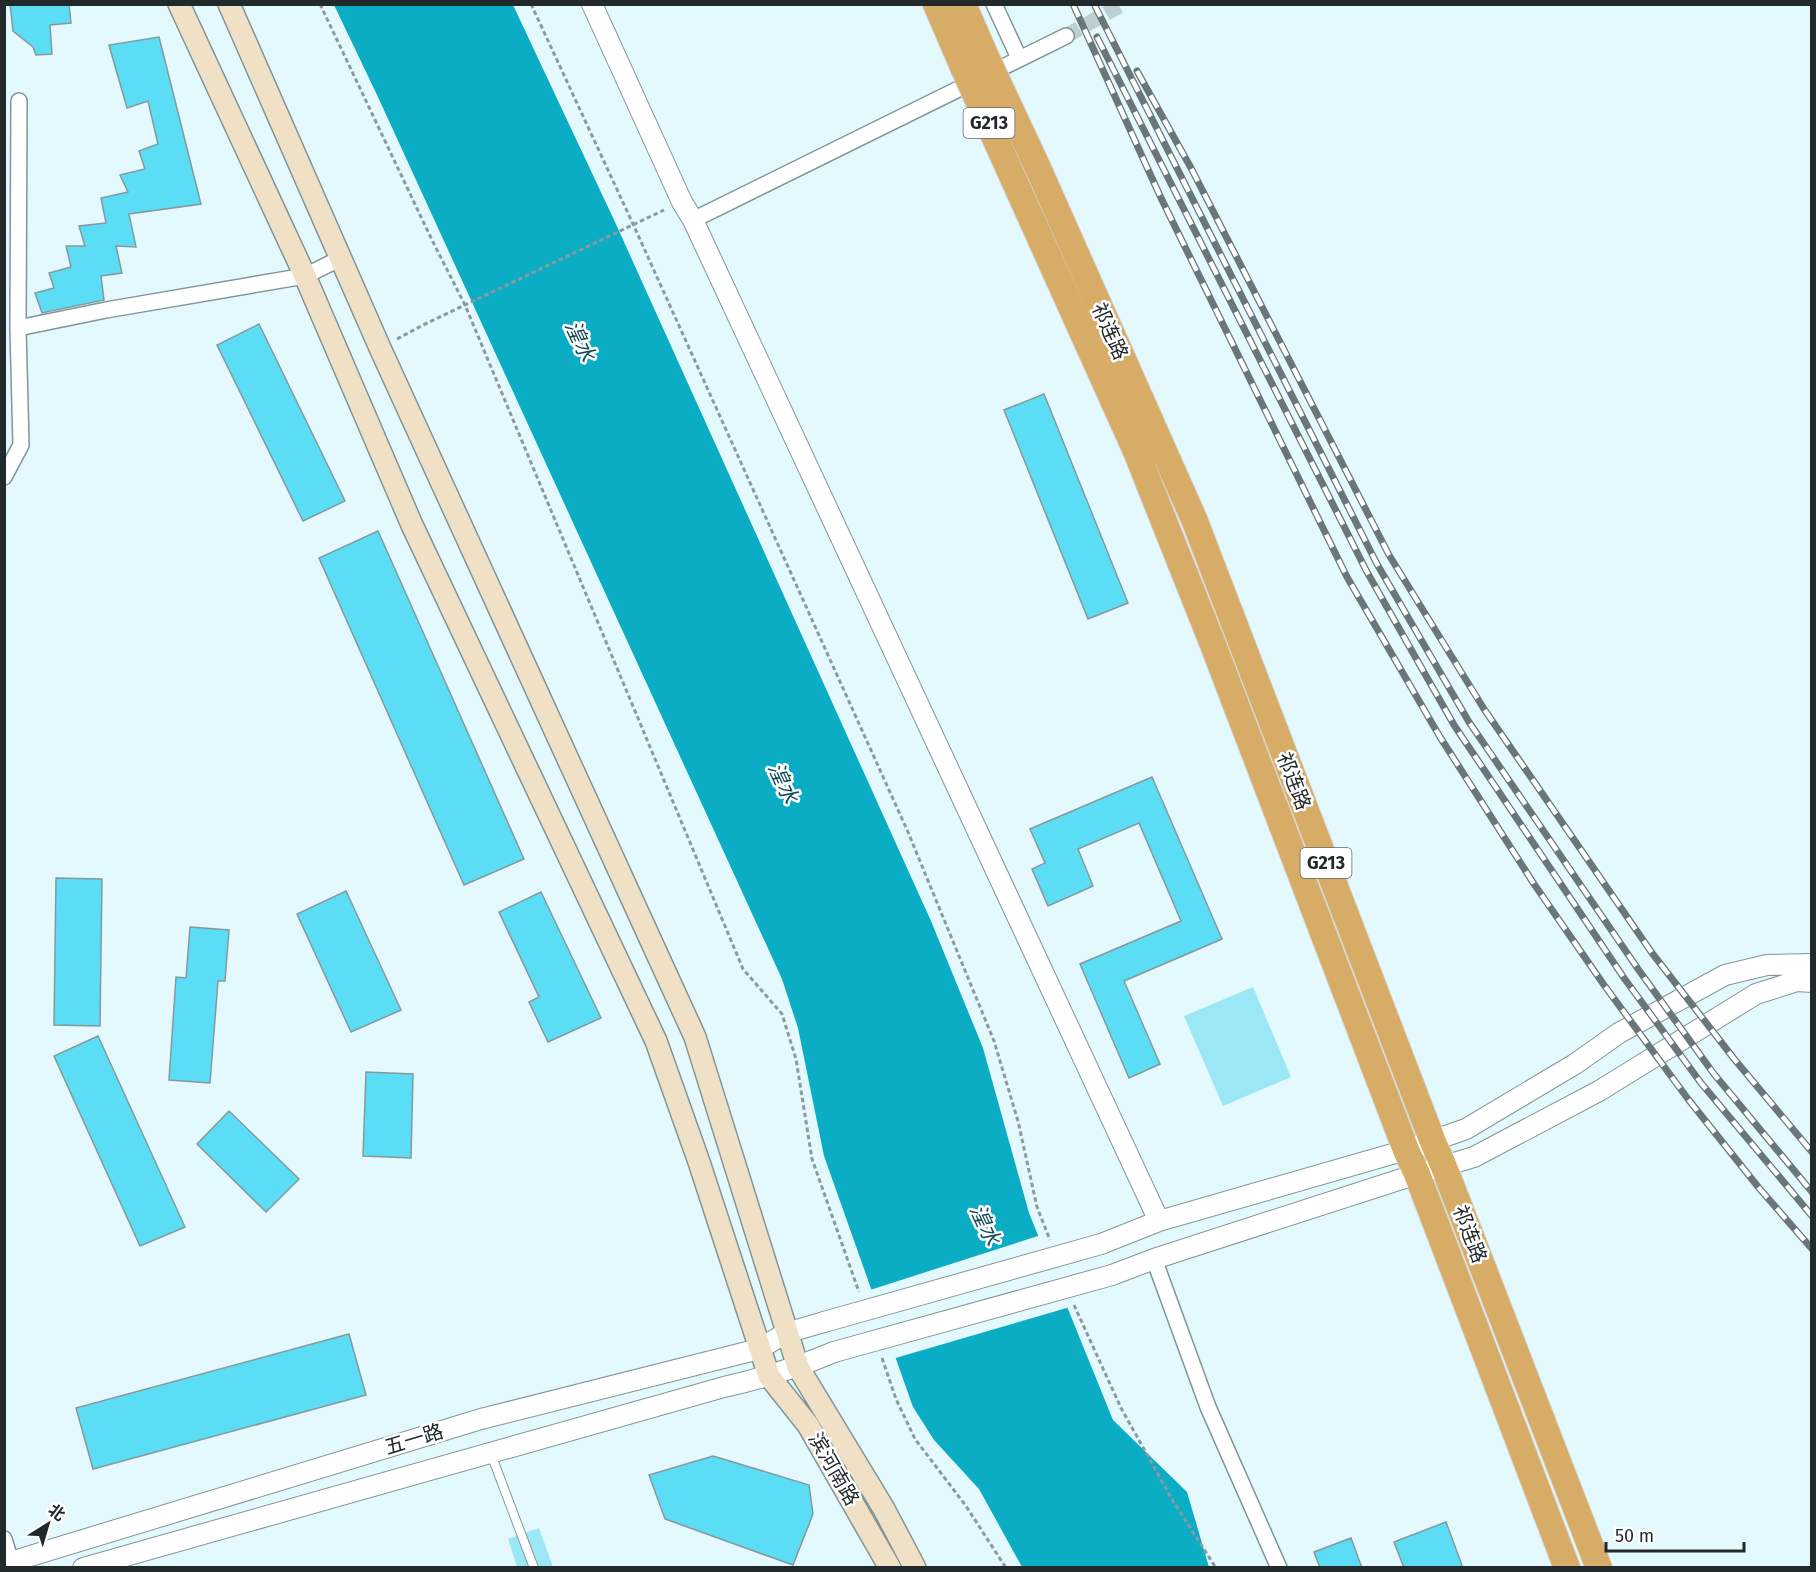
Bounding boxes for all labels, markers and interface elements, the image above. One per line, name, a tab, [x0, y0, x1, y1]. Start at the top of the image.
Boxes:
road number: G213	[964, 108, 1014, 138]
street label: 祁连路	[1087, 299, 1133, 363]
water label: 湟水	[559, 316, 601, 366]
street label: 祁连路	[1272, 749, 1316, 813]
water label: 湟水	[762, 758, 804, 808]
road number: G213	[1300, 848, 1352, 878]
water label: 湟水	[964, 1200, 1006, 1250]
street label: 祁连路	[1448, 1202, 1492, 1266]
street label: 五一路	[382, 1419, 446, 1459]
street label: 滨河南路	[804, 1428, 864, 1510]
north arrow	[18, 1494, 78, 1554]
text: 北	[45, 1500, 69, 1525]
scale bar	[1606, 1515, 1744, 1553]
text: 50 m	[1615, 1525, 1654, 1547]

